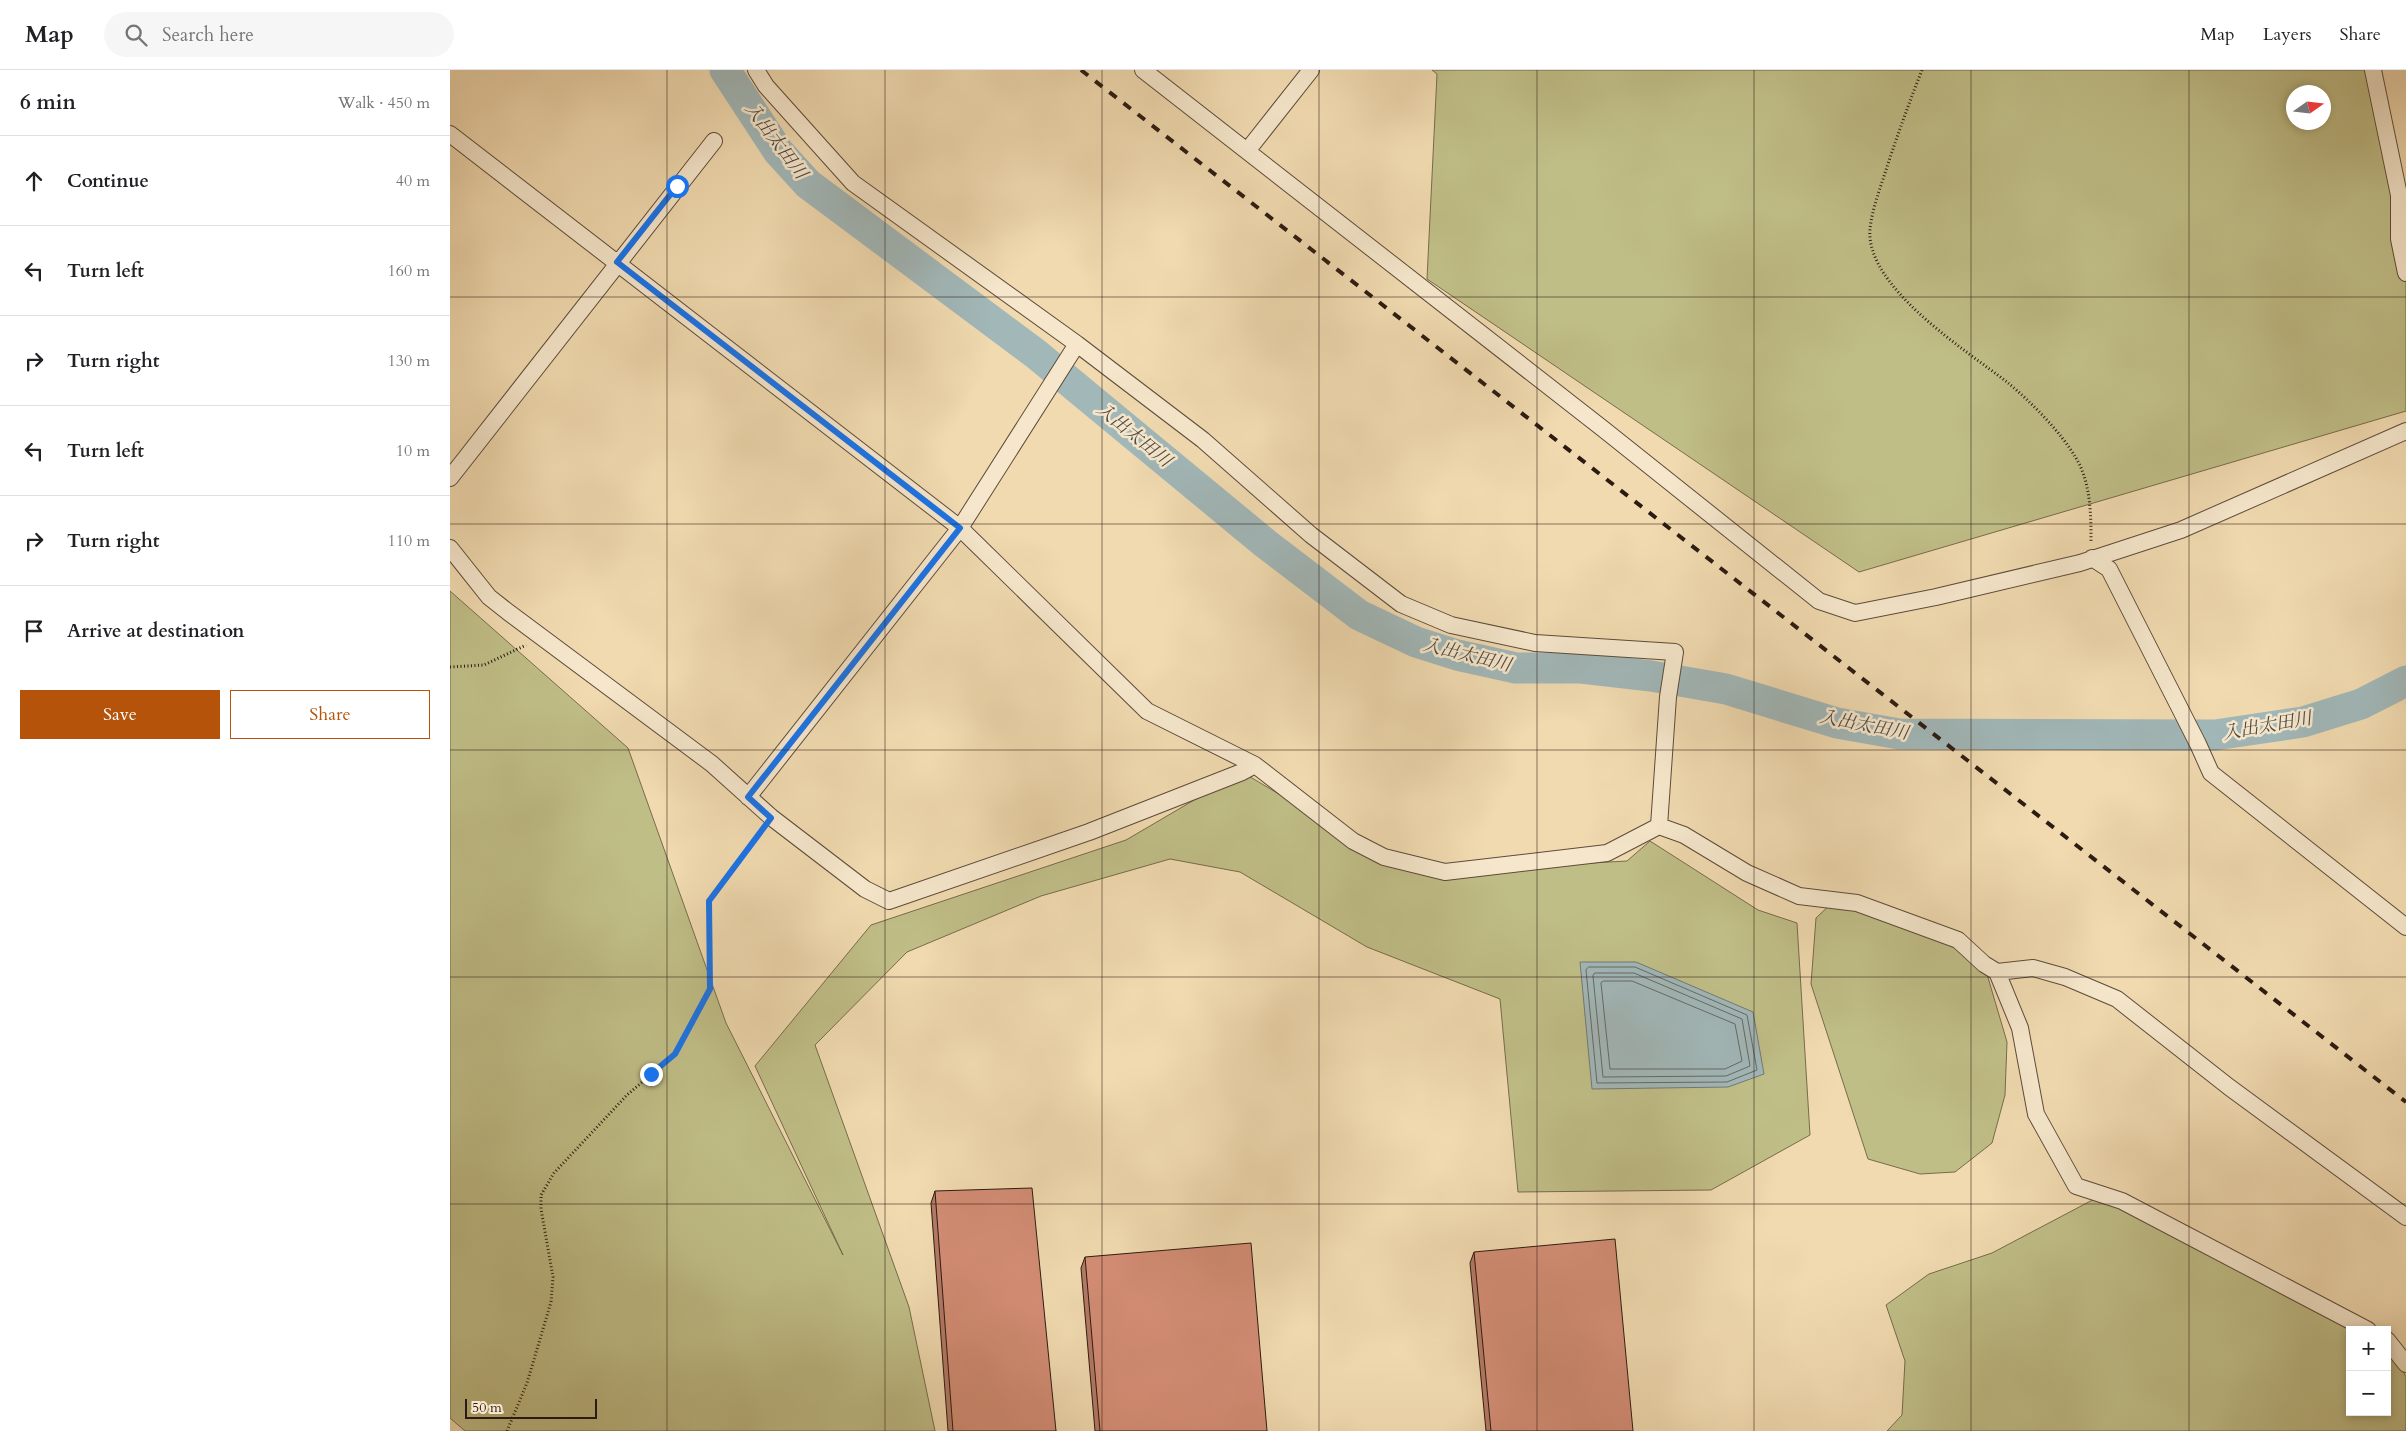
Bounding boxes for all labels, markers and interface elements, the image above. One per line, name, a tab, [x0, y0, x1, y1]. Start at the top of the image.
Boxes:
search box	[104, 12, 454, 57]
text: Map	[25, 18, 74, 51]
icon: search	[122, 21, 150, 49]
text: Search here	[162, 22, 254, 48]
text: Map	[2200, 22, 2235, 47]
text: Layers	[2263, 22, 2312, 47]
text: Share	[2340, 22, 2381, 47]
north arrow	[2286, 85, 2331, 130]
text: 6 min	[20, 88, 76, 117]
text: Walk · 450 m	[338, 92, 430, 114]
water label: 入出太田川	[739, 98, 814, 186]
icon: ahead	[20, 167, 48, 195]
text: Continue	[67, 168, 149, 194]
text: 40 m	[396, 170, 430, 192]
route start	[666, 175, 689, 198]
icon: left	[20, 257, 48, 285]
text: Turn left	[67, 258, 144, 284]
text: 160 m	[388, 260, 430, 282]
icon: right	[20, 347, 48, 375]
text: Turn right	[67, 348, 159, 374]
text: 130 m	[388, 350, 430, 372]
water label: 入出太田川	[1091, 397, 1178, 474]
icon: left	[20, 437, 48, 465]
text: Turn left	[67, 438, 144, 464]
text: 10 m	[396, 440, 430, 462]
icon: right	[20, 527, 48, 555]
text: Turn right	[67, 528, 159, 554]
text: 110 m	[388, 530, 430, 552]
icon: arrive	[20, 617, 48, 645]
text: Arrive at destination	[67, 618, 244, 644]
water label: 入出太田川	[1420, 632, 1516, 678]
button: Save	[20, 690, 220, 739]
button: Share	[230, 690, 430, 739]
water label: 入出太田川	[1817, 704, 1913, 746]
water label: 入出太田川	[2221, 706, 2315, 746]
route end	[640, 1063, 663, 1086]
map controls	[2346, 1326, 2391, 1416]
button: +	[2346, 1326, 2391, 1371]
button: −	[2346, 1371, 2391, 1416]
scale bar	[465, 1396, 598, 1419]
text: 50 m	[472, 1398, 502, 1417]

